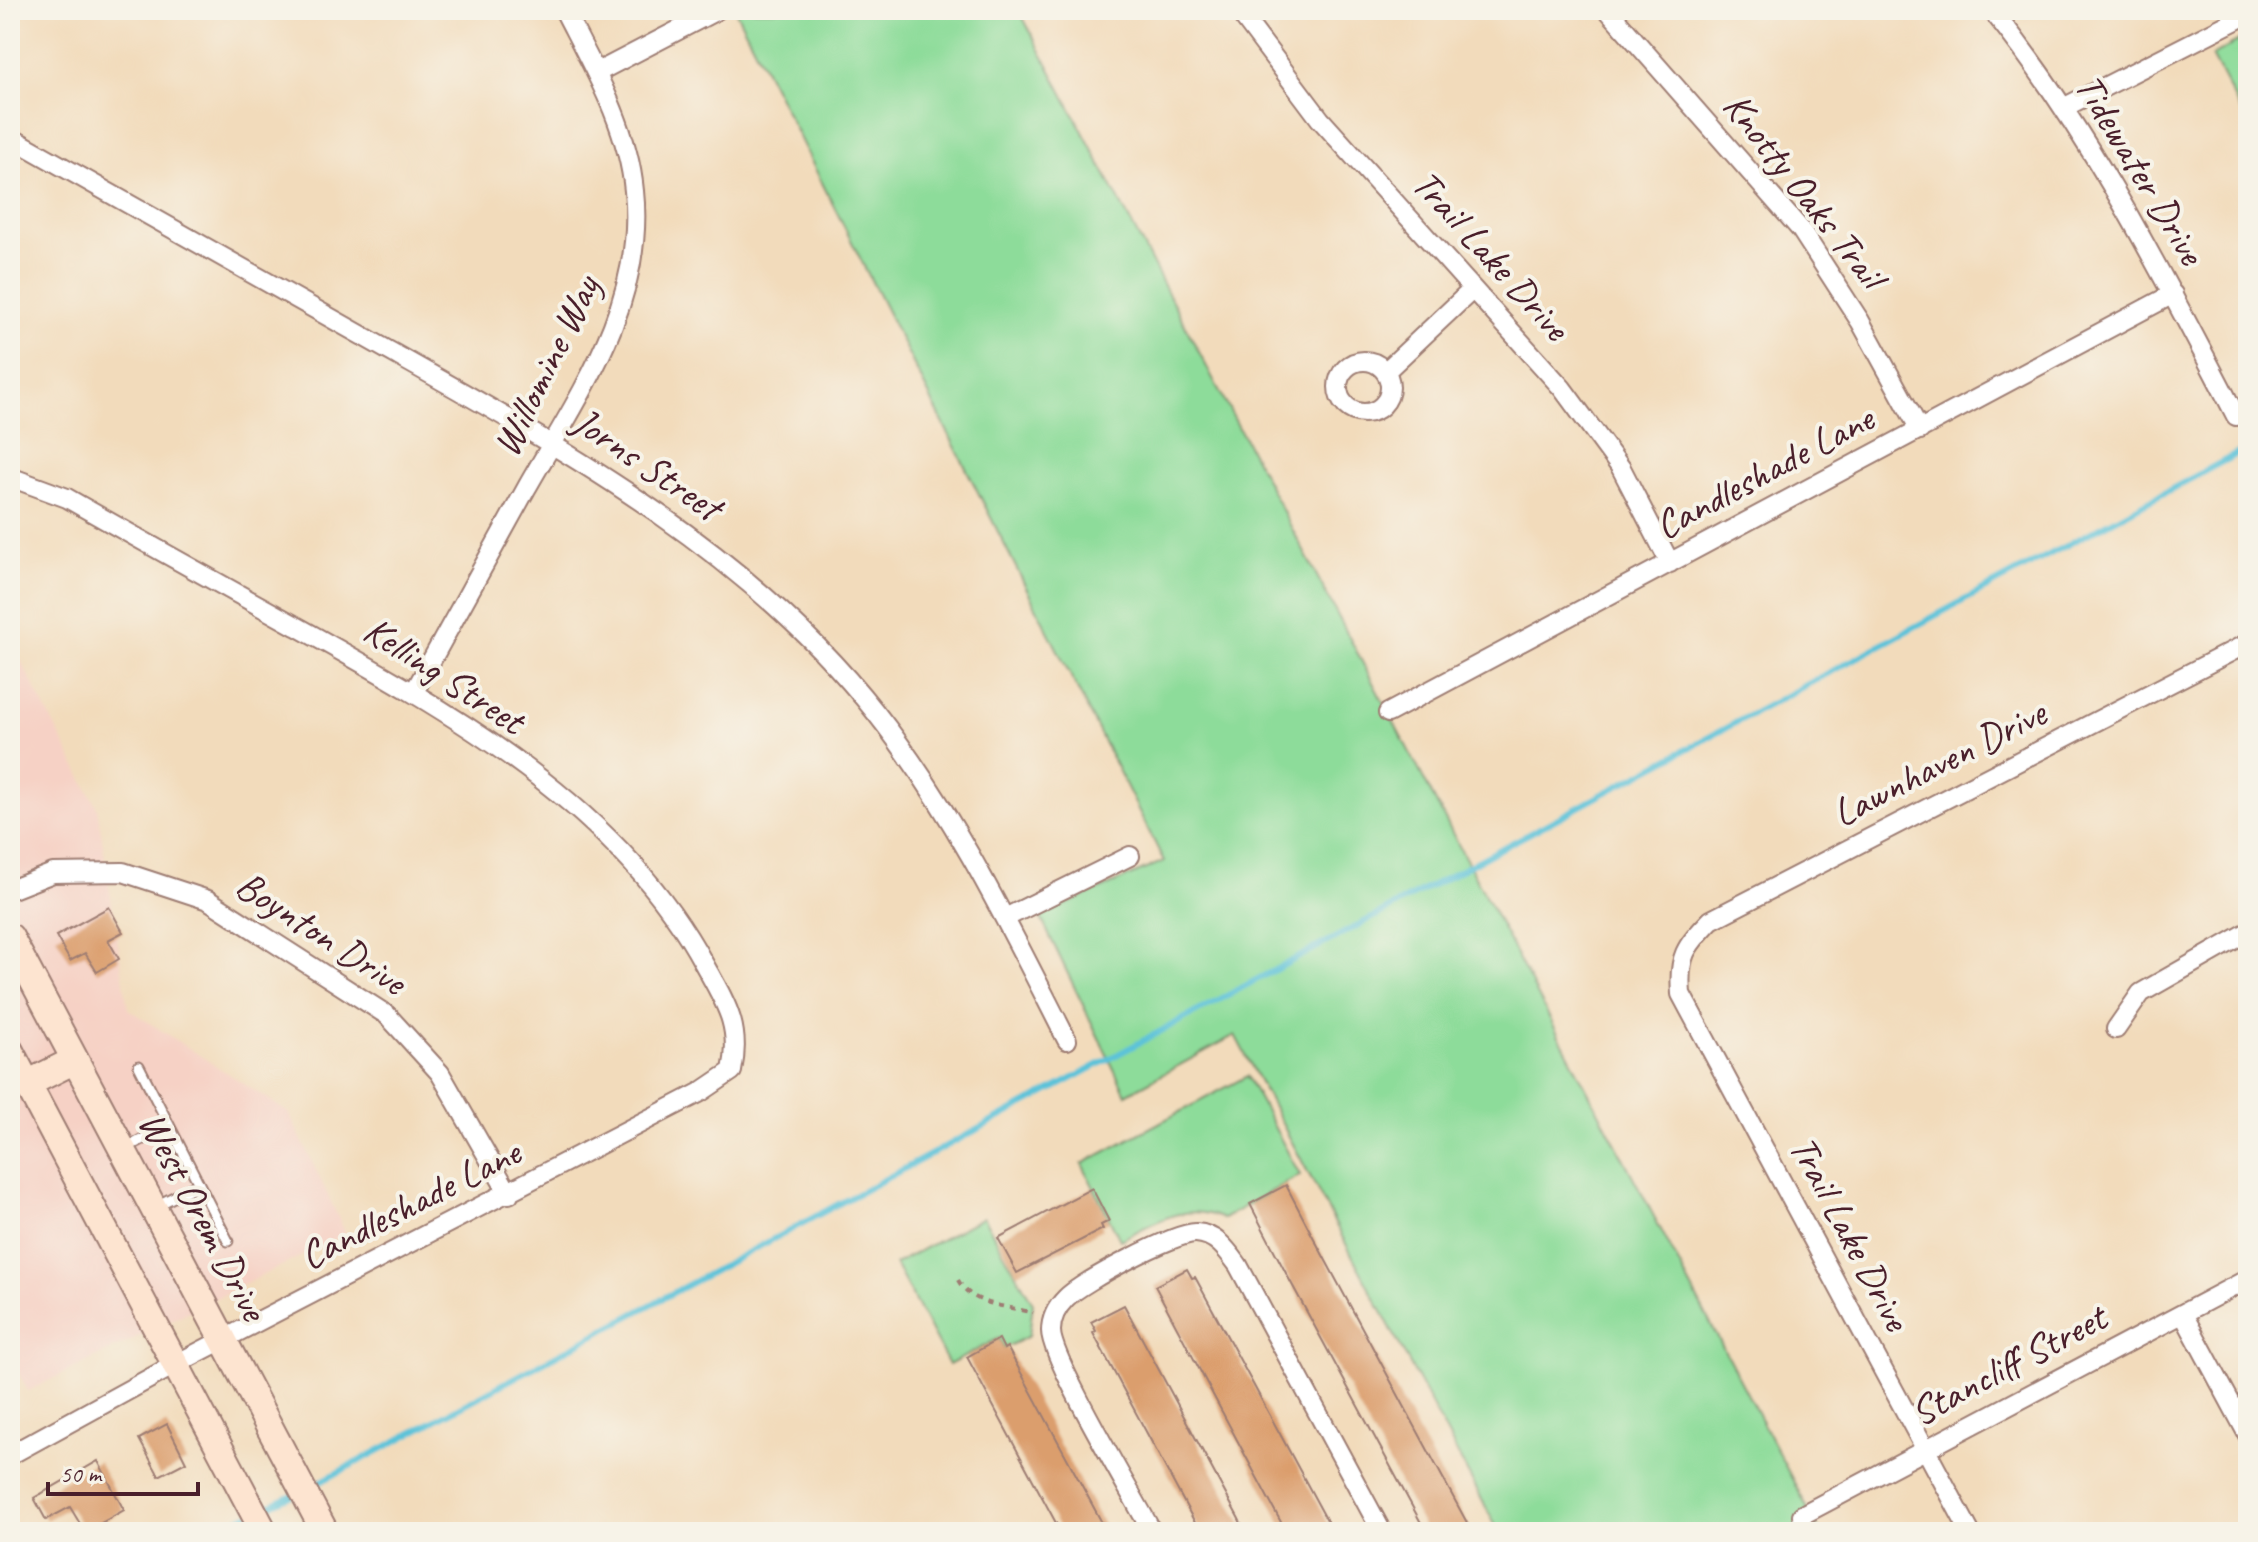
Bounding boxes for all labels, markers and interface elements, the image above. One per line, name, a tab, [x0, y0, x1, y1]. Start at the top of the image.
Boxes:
street label: Tidewater Drive	[2064, 65, 2218, 276]
street label: Knotty Oaks Trail	[1712, 82, 1900, 303]
street label: Trail Lake Drive	[1401, 159, 1583, 353]
street label: Willomine Way	[481, 266, 612, 464]
street label: Candleshade Lane	[1646, 392, 1885, 551]
street label: Jorns Street	[562, 395, 735, 535]
street label: Kelling Street	[355, 605, 537, 747]
street label: Lawnhaven Drive	[1824, 687, 2057, 838]
street label: Boynton Drive	[227, 860, 418, 1008]
street label: West Orem Drive	[127, 1103, 280, 1332]
street label: Candleshade Lane	[291, 1126, 531, 1281]
street label: Trail Lake Drive	[1778, 1127, 1923, 1341]
street label: Stancliff Street	[1902, 1291, 2118, 1437]
scale bar	[48, 1446, 198, 1496]
text: 50 m	[60, 1459, 103, 1489]

